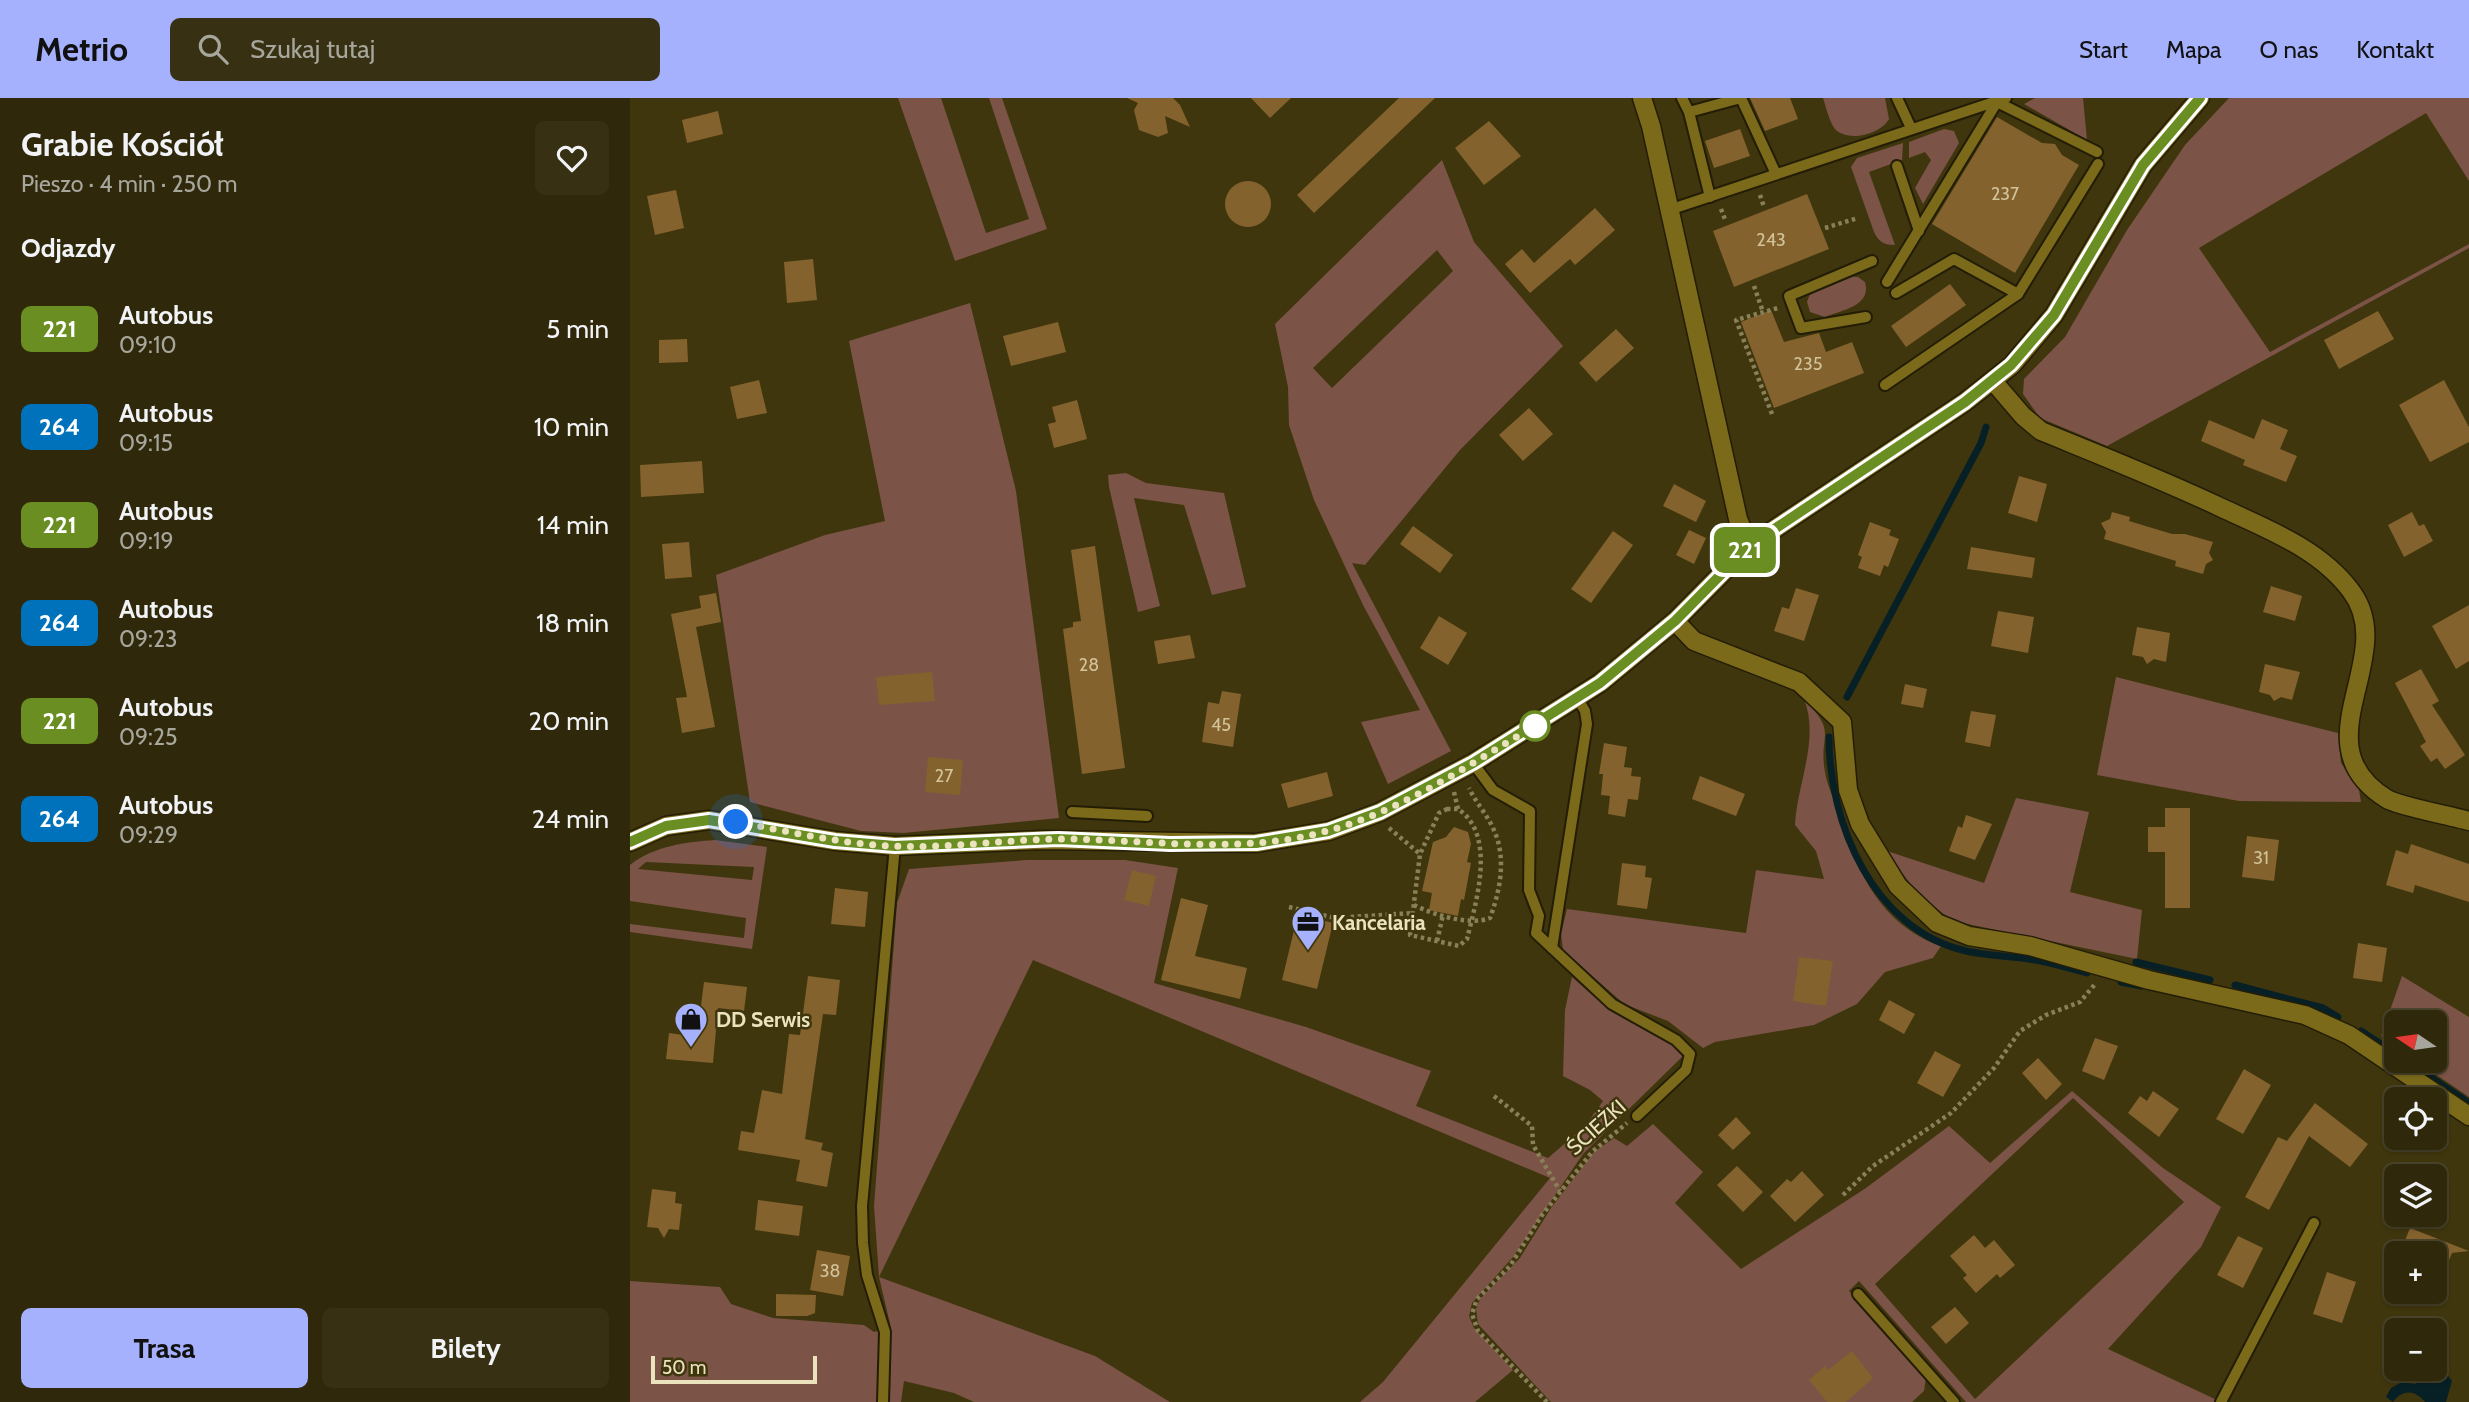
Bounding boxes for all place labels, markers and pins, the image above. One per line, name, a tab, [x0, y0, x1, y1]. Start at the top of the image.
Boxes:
unlabelled marker	[1520, 711, 1550, 741]
office icon: Kancelaria	[1289, 903, 1327, 952]
place label: Kancelaria	[1332, 910, 1426, 935]
shop icon: DD Serwis	[672, 1000, 710, 1049]
place label: DD Serwis	[716, 1007, 810, 1032]

